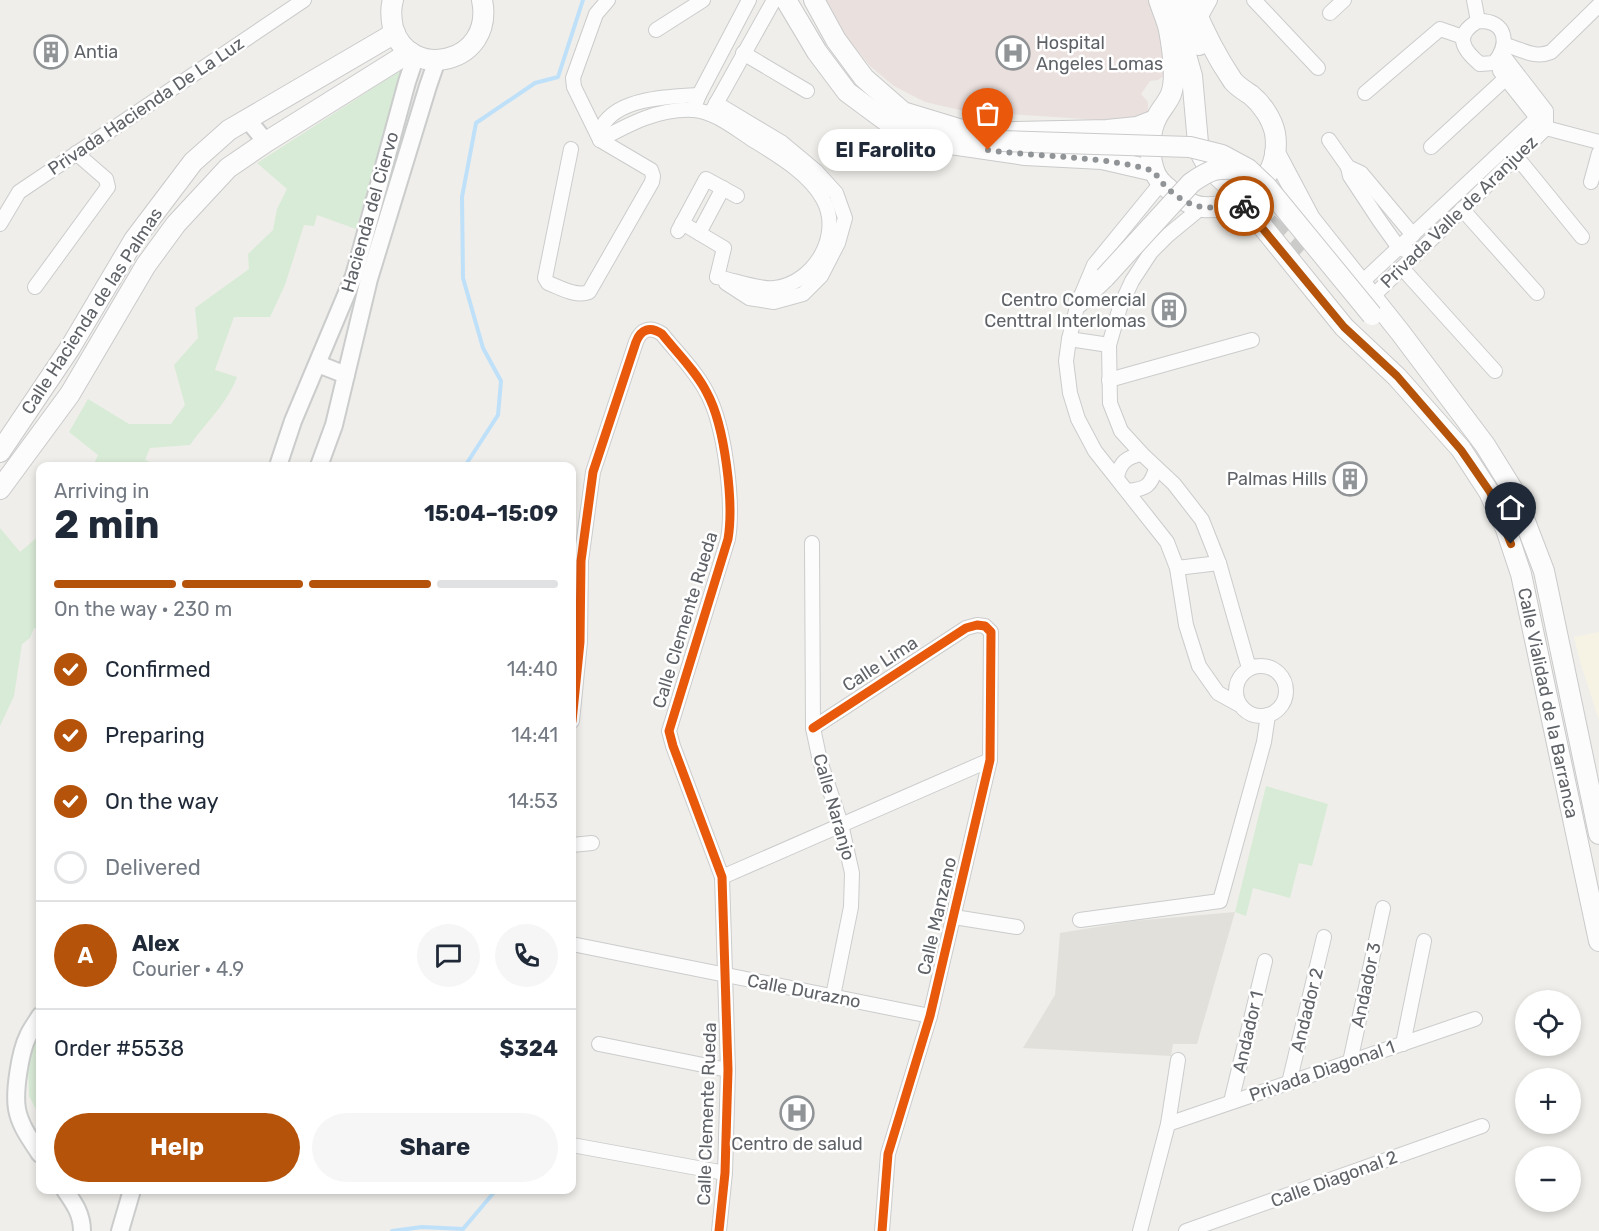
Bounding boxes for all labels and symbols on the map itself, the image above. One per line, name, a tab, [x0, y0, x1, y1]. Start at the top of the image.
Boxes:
street label: Privada Hacienda De La Luz	[44, 32, 248, 180]
place label: Hospital Angeles Lomas	[1036, 32, 1163, 75]
building icon: Antia	[33, 34, 69, 70]
hospital icon: Hospital Angeles Lomas	[995, 35, 1031, 71]
place label: Antia	[74, 41, 118, 63]
pin	[962, 88, 1013, 150]
street label: Hacienda del Ciervo	[337, 129, 403, 295]
callout: El Farolito	[817, 129, 952, 171]
street label: Privada Valle de Aranjuez	[1376, 131, 1542, 293]
courier	[1214, 176, 1274, 236]
street label: Calle Hacienda de las Palmas	[17, 203, 167, 419]
place label: Centro Comercial Centtral Interlomas	[984, 289, 1146, 332]
building icon: Centro Comercial Centtral Interlomas	[1151, 292, 1187, 328]
building icon: Palmas Hills	[1332, 461, 1368, 497]
place label: Palmas Hills	[1227, 468, 1327, 490]
pin	[1485, 482, 1536, 544]
street label: Calle Clemente Rueda	[648, 529, 722, 711]
street label: Calle Vialidad de la Barranca	[1513, 586, 1583, 820]
street label: Calle Lima	[838, 631, 922, 697]
street label: Calle Naranjo	[808, 751, 860, 863]
street label: Calle Manzano	[913, 855, 961, 977]
street label: Andador 3	[1346, 940, 1386, 1030]
street label: Andador 2	[1286, 966, 1328, 1054]
street label: Calle Durazno	[745, 969, 863, 1013]
street label: Andador 1	[1228, 989, 1268, 1075]
street label: Calle Clemente Rueda	[693, 1022, 721, 1206]
street label: Privada Diagonal 1	[1246, 1036, 1398, 1106]
hospital icon: Centro de salud	[779, 1095, 815, 1131]
place label: Centro de salud	[731, 1133, 863, 1155]
street label: Calle Diagonal 2	[1268, 1146, 1400, 1212]

